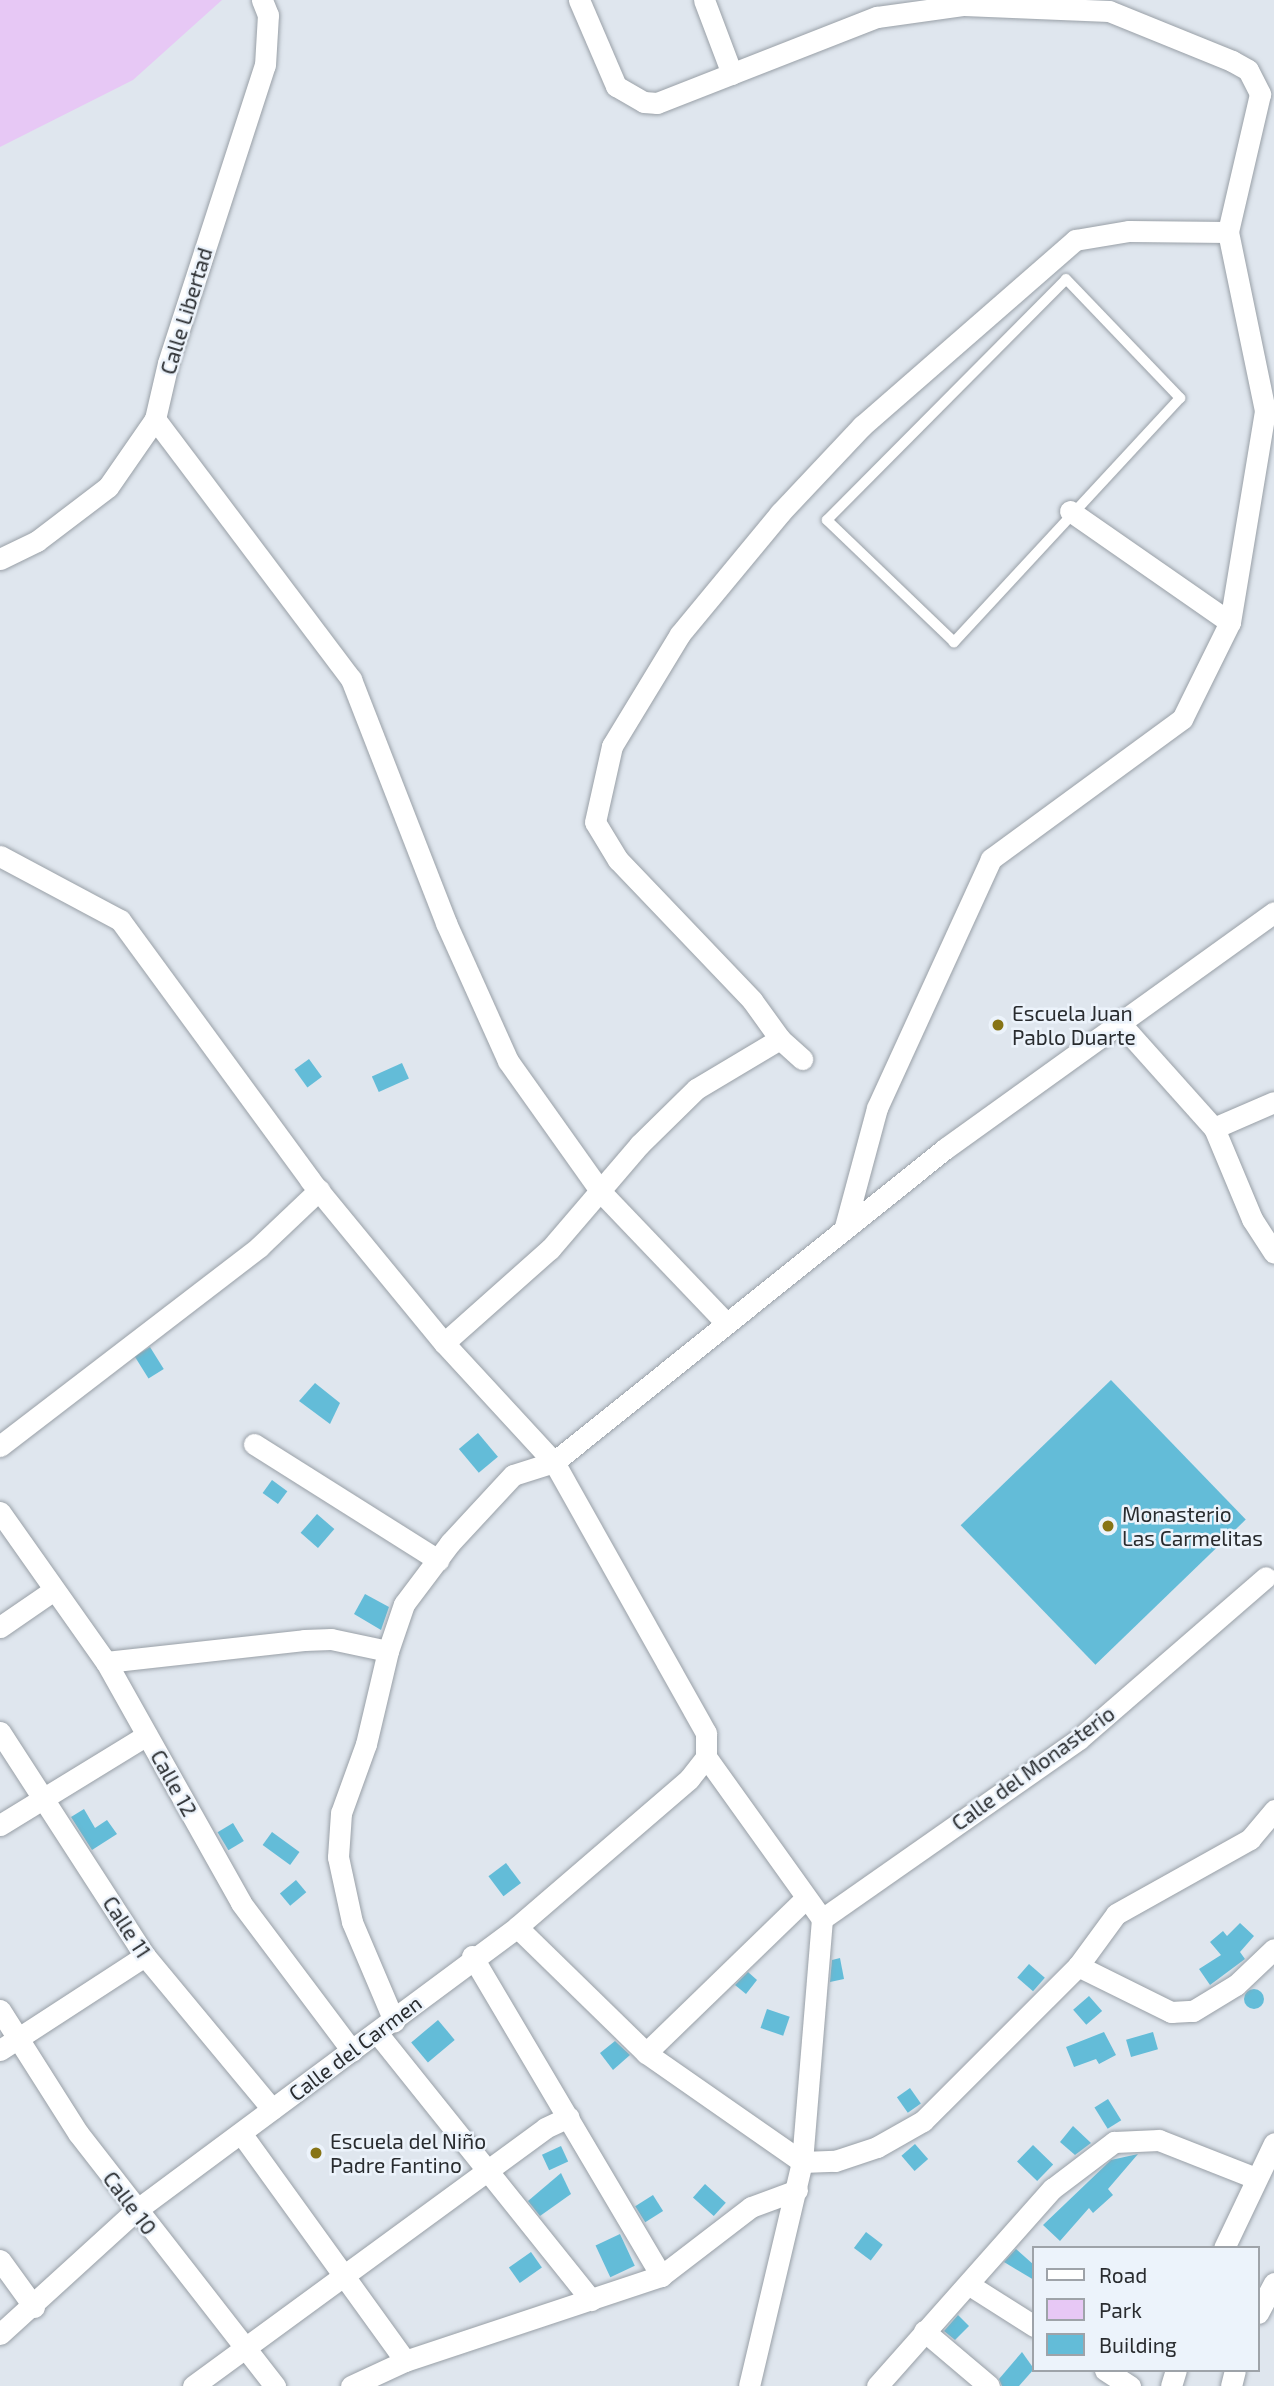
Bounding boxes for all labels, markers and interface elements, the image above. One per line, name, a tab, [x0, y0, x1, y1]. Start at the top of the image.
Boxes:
street label: Calle Libertad	[155, 245, 217, 377]
place label: Escuela Juan Pablo Duarte	[1012, 1000, 1136, 1050]
marker: Escuela Juan Pablo Duarte	[990, 1017, 1006, 1033]
place label: Monasterio Las Carmelitas	[1122, 1501, 1263, 1551]
marker: Monasterio Las Carmelitas	[1100, 1518, 1116, 1534]
street label: Calle del Monasterio	[946, 1700, 1120, 1836]
street label: Calle 12	[146, 1745, 202, 1821]
street label: Calle 11	[98, 1891, 156, 1963]
street label: Calle del Carmen	[284, 1990, 426, 2106]
place label: Escuela del Niño Padre Fantino	[330, 2128, 487, 2178]
marker: Escuela del Niño Padre Fantino	[308, 2145, 324, 2161]
street label: Calle 10	[98, 2166, 162, 2240]
legend	[1032, 2246, 1260, 2372]
text: Road	[1099, 2262, 1147, 2287]
text: Park	[1099, 2297, 1142, 2322]
text: Building	[1099, 2332, 1177, 2357]

